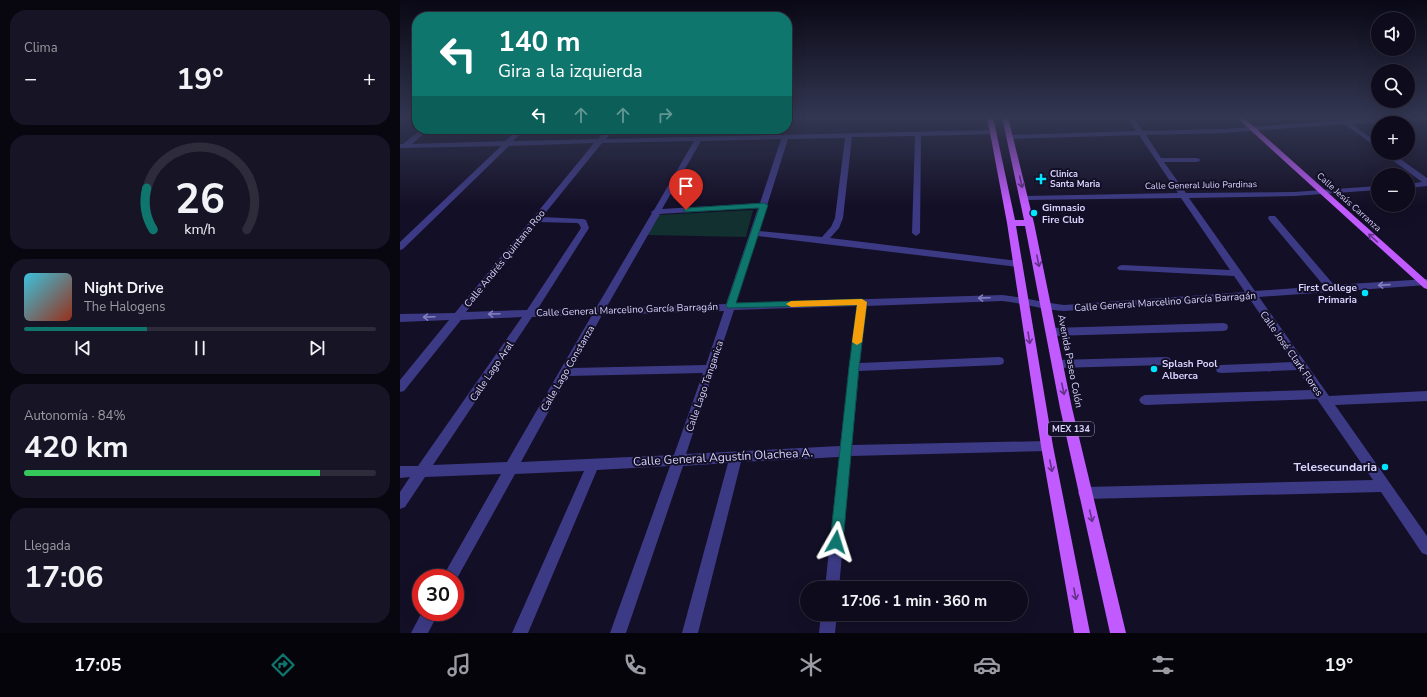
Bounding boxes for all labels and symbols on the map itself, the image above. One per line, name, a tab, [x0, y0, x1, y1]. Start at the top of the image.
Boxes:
place label: Clinica Santa Maria	[1050, 168, 1100, 190]
pin	[669, 169, 703, 210]
street label: Calle Jesús Carranza	[1314, 170, 1384, 234]
marker: Clinica Santa Maria	[1035, 173, 1047, 185]
one-way arrow	[1017, 176, 1025, 189]
street label: Calle General Julio Pardinas	[1145, 178, 1257, 192]
place label: Gimnasio Fire Club	[1042, 201, 1085, 227]
street label: Calle Andrés Quintana Roo	[461, 206, 549, 310]
marker: Gimnasio Fire Club	[1029, 208, 1039, 218]
one-way arrow	[1367, 233, 1378, 242]
one-way arrow	[1034, 255, 1042, 268]
place label: First College Primaria	[1298, 281, 1358, 307]
one-way arrow	[1378, 281, 1391, 288]
marker: First College Primaria	[1360, 288, 1370, 298]
street label: Calle General Marcelino García Barragán	[1074, 289, 1256, 315]
one-way arrow	[978, 295, 991, 302]
street label: Calle General Marcelino García Barragán	[536, 300, 718, 320]
street label: Calle José Clark Flores	[1257, 308, 1326, 399]
one-way arrow	[488, 310, 501, 318]
one-way arrow	[423, 313, 436, 320]
street label: Avenida Paseo Colón	[1054, 313, 1086, 409]
street label: Calle Lago Constanza	[538, 323, 598, 414]
one-way arrow	[1025, 331, 1033, 344]
street label: Calle Lago Aral	[467, 339, 517, 404]
street label: Calle Lago Tanganica	[683, 339, 727, 434]
place label: Splash Pool Alberca	[1162, 357, 1218, 383]
marker: Splash Pool Alberca	[1149, 364, 1159, 374]
one-way arrow	[1059, 382, 1067, 395]
road number: MEX 134	[1048, 422, 1094, 436]
street label: Calle General Agustín Olachea A.	[633, 444, 813, 470]
one-way arrow	[1047, 459, 1055, 472]
place label: Telesecundaria	[1294, 459, 1377, 475]
marker: Telesecundaria	[1380, 462, 1390, 472]
one-way arrow	[1087, 509, 1095, 522]
position arrow	[815, 521, 857, 563]
speed limit sign: 30	[412, 569, 464, 621]
one-way arrow	[1071, 587, 1079, 600]

